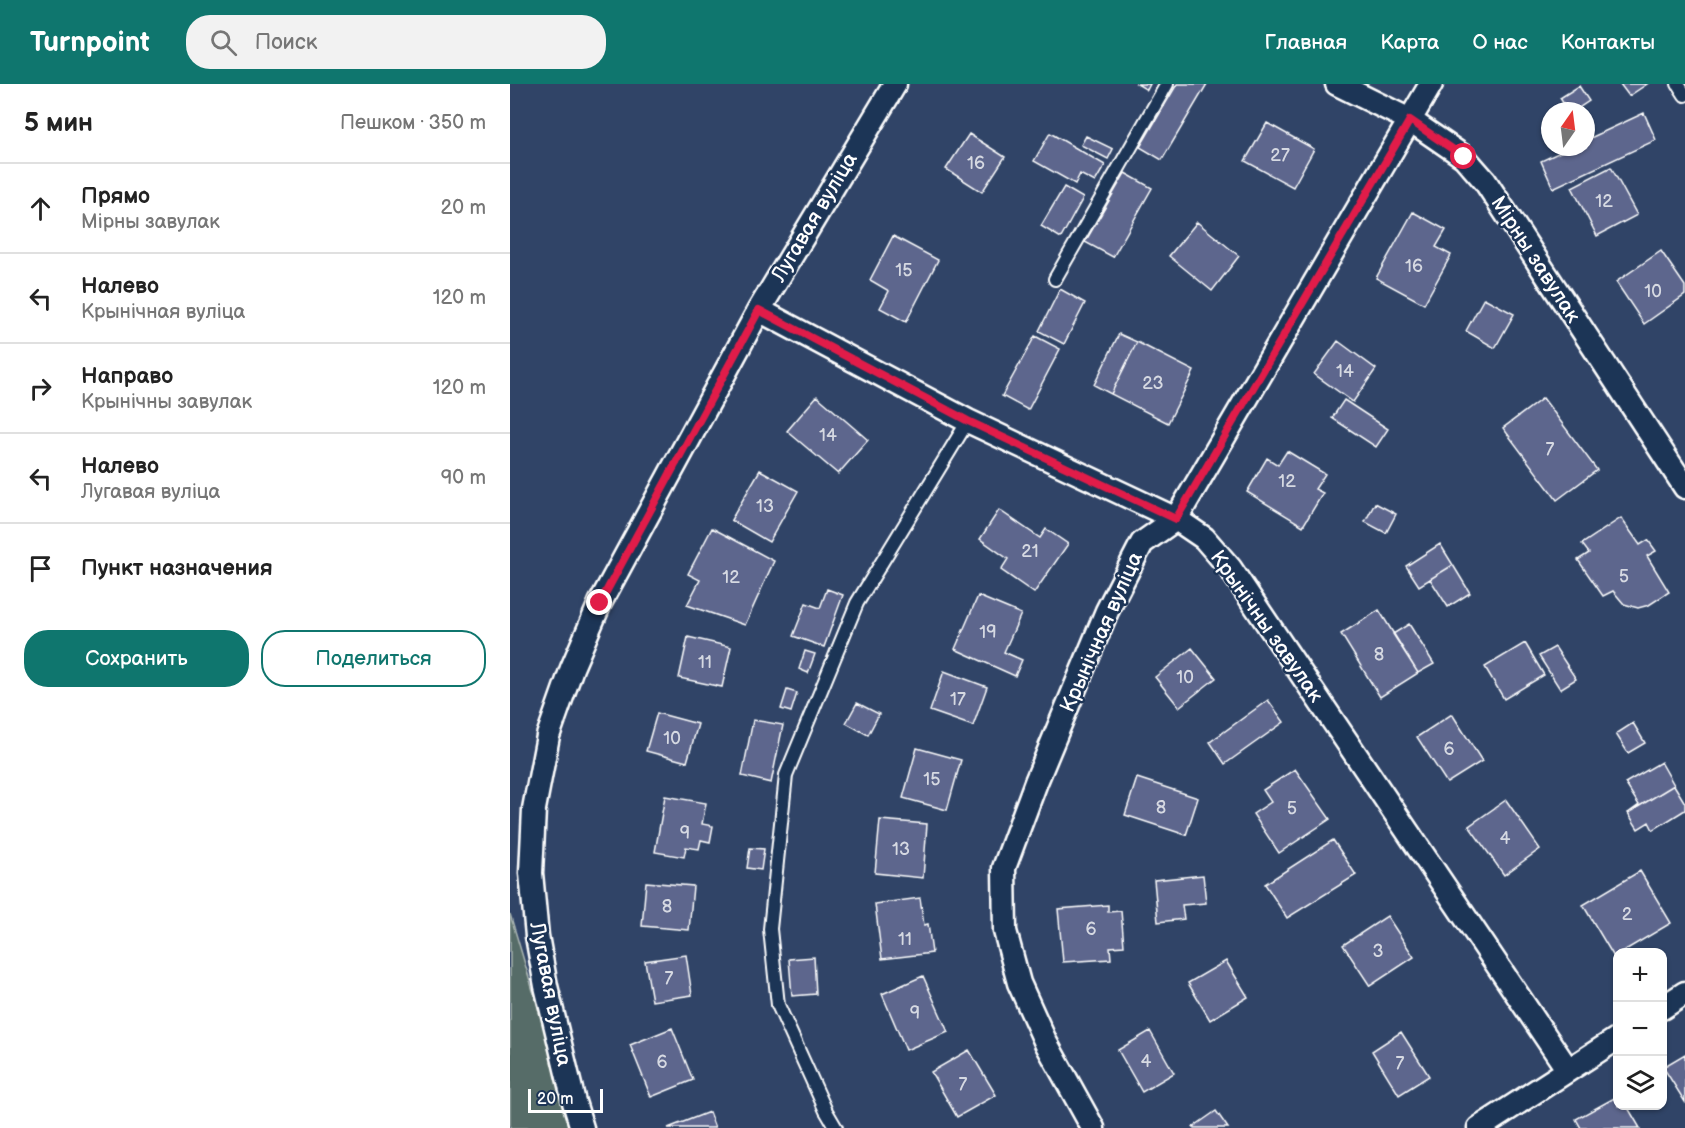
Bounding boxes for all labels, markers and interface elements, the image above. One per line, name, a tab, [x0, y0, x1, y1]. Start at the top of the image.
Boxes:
search box	[186, 15, 606, 69]
text: Turnpoint	[30, 26, 150, 59]
icon: search	[207, 26, 240, 59]
text: Поиск	[255, 29, 317, 56]
text: Главная	[1264, 30, 1347, 55]
text: Карта	[1380, 30, 1439, 55]
text: О нас	[1472, 30, 1528, 55]
text: Контакты	[1561, 30, 1655, 55]
north arrow	[1541, 102, 1595, 156]
text: 5 мин	[24, 108, 93, 139]
text: Пешком · 350 m	[340, 111, 486, 135]
route start	[1450, 143, 1476, 169]
house number: 27	[1270, 145, 1290, 166]
street label: Лугавая вуліца	[766, 148, 863, 287]
house number: 16	[967, 153, 985, 174]
text: Прямо	[81, 183, 150, 210]
street label: Мірны завулак	[1485, 191, 1586, 327]
house number: 12	[1595, 191, 1613, 212]
icon: ahead	[24, 192, 57, 225]
text: 20 m	[441, 196, 486, 220]
text: Мірны завулак	[81, 210, 220, 234]
house number: 16	[1405, 256, 1423, 277]
house number: 15	[895, 260, 913, 281]
text: Налево	[81, 273, 159, 300]
house number: 10	[1644, 281, 1662, 302]
icon: left	[24, 282, 57, 315]
text: 120 m	[433, 286, 486, 310]
text: Крынічная вуліца	[81, 300, 245, 324]
house number: 14	[1336, 361, 1354, 382]
text: Направо	[81, 363, 173, 390]
icon: right	[24, 372, 57, 405]
house number: 23	[1142, 373, 1164, 394]
text: 120 m	[433, 376, 486, 400]
text: Крынічны завулак	[81, 390, 252, 414]
house number: 14	[819, 425, 837, 446]
house number: 7	[1546, 439, 1555, 460]
text: Налево	[81, 453, 159, 480]
icon: left	[24, 462, 57, 495]
text: 90 m	[441, 466, 486, 490]
house number: 12	[1278, 471, 1296, 492]
text: Лугавая вуліца	[81, 480, 220, 504]
house number: 13	[756, 496, 774, 517]
house number: 21	[1021, 541, 1039, 562]
street label: Крынічны завулак	[1205, 545, 1328, 707]
street label: Крынічная вуліца	[1055, 548, 1148, 716]
icon: arrive	[24, 552, 57, 585]
text: Пункт назначения	[81, 555, 273, 582]
house number: 5	[1619, 566, 1629, 587]
house number: 12	[722, 567, 740, 588]
route end	[586, 589, 612, 615]
house number: 19	[979, 622, 997, 643]
button: Сохранить	[24, 630, 249, 687]
button: Поделиться	[261, 630, 486, 687]
house number: 8	[1374, 644, 1384, 665]
house number: 11	[698, 652, 712, 673]
house number: 10	[1176, 667, 1194, 688]
house number: 17	[950, 689, 966, 710]
house number: 10	[663, 728, 681, 749]
house number: 6	[1444, 739, 1455, 760]
house number: 15	[923, 769, 941, 790]
house number: 8	[1156, 797, 1166, 818]
house number: 5	[1287, 798, 1297, 819]
house number: 9	[680, 823, 690, 844]
house number: 4	[1500, 828, 1511, 849]
house number: 13	[892, 839, 910, 860]
house number: 8	[662, 896, 672, 917]
house number: 2	[1622, 904, 1633, 925]
street label: Лугавая вуліца	[524, 919, 577, 1069]
house number: 6	[1086, 919, 1097, 940]
house number: 11	[898, 929, 912, 950]
house number: 3	[1372, 941, 1384, 962]
map controls	[1613, 948, 1667, 1110]
button: +	[1613, 948, 1667, 1002]
house number: 7	[665, 968, 674, 989]
button: −	[1613, 1002, 1667, 1056]
house number: 9	[910, 1003, 920, 1024]
house number: 4	[1141, 1051, 1152, 1072]
house number: 6	[657, 1052, 668, 1073]
house number: 7	[1396, 1053, 1405, 1074]
button: layers	[1613, 1056, 1667, 1110]
house number: 7	[959, 1074, 968, 1095]
scale bar	[528, 1086, 603, 1114]
text: 20 m	[537, 1090, 573, 1109]

